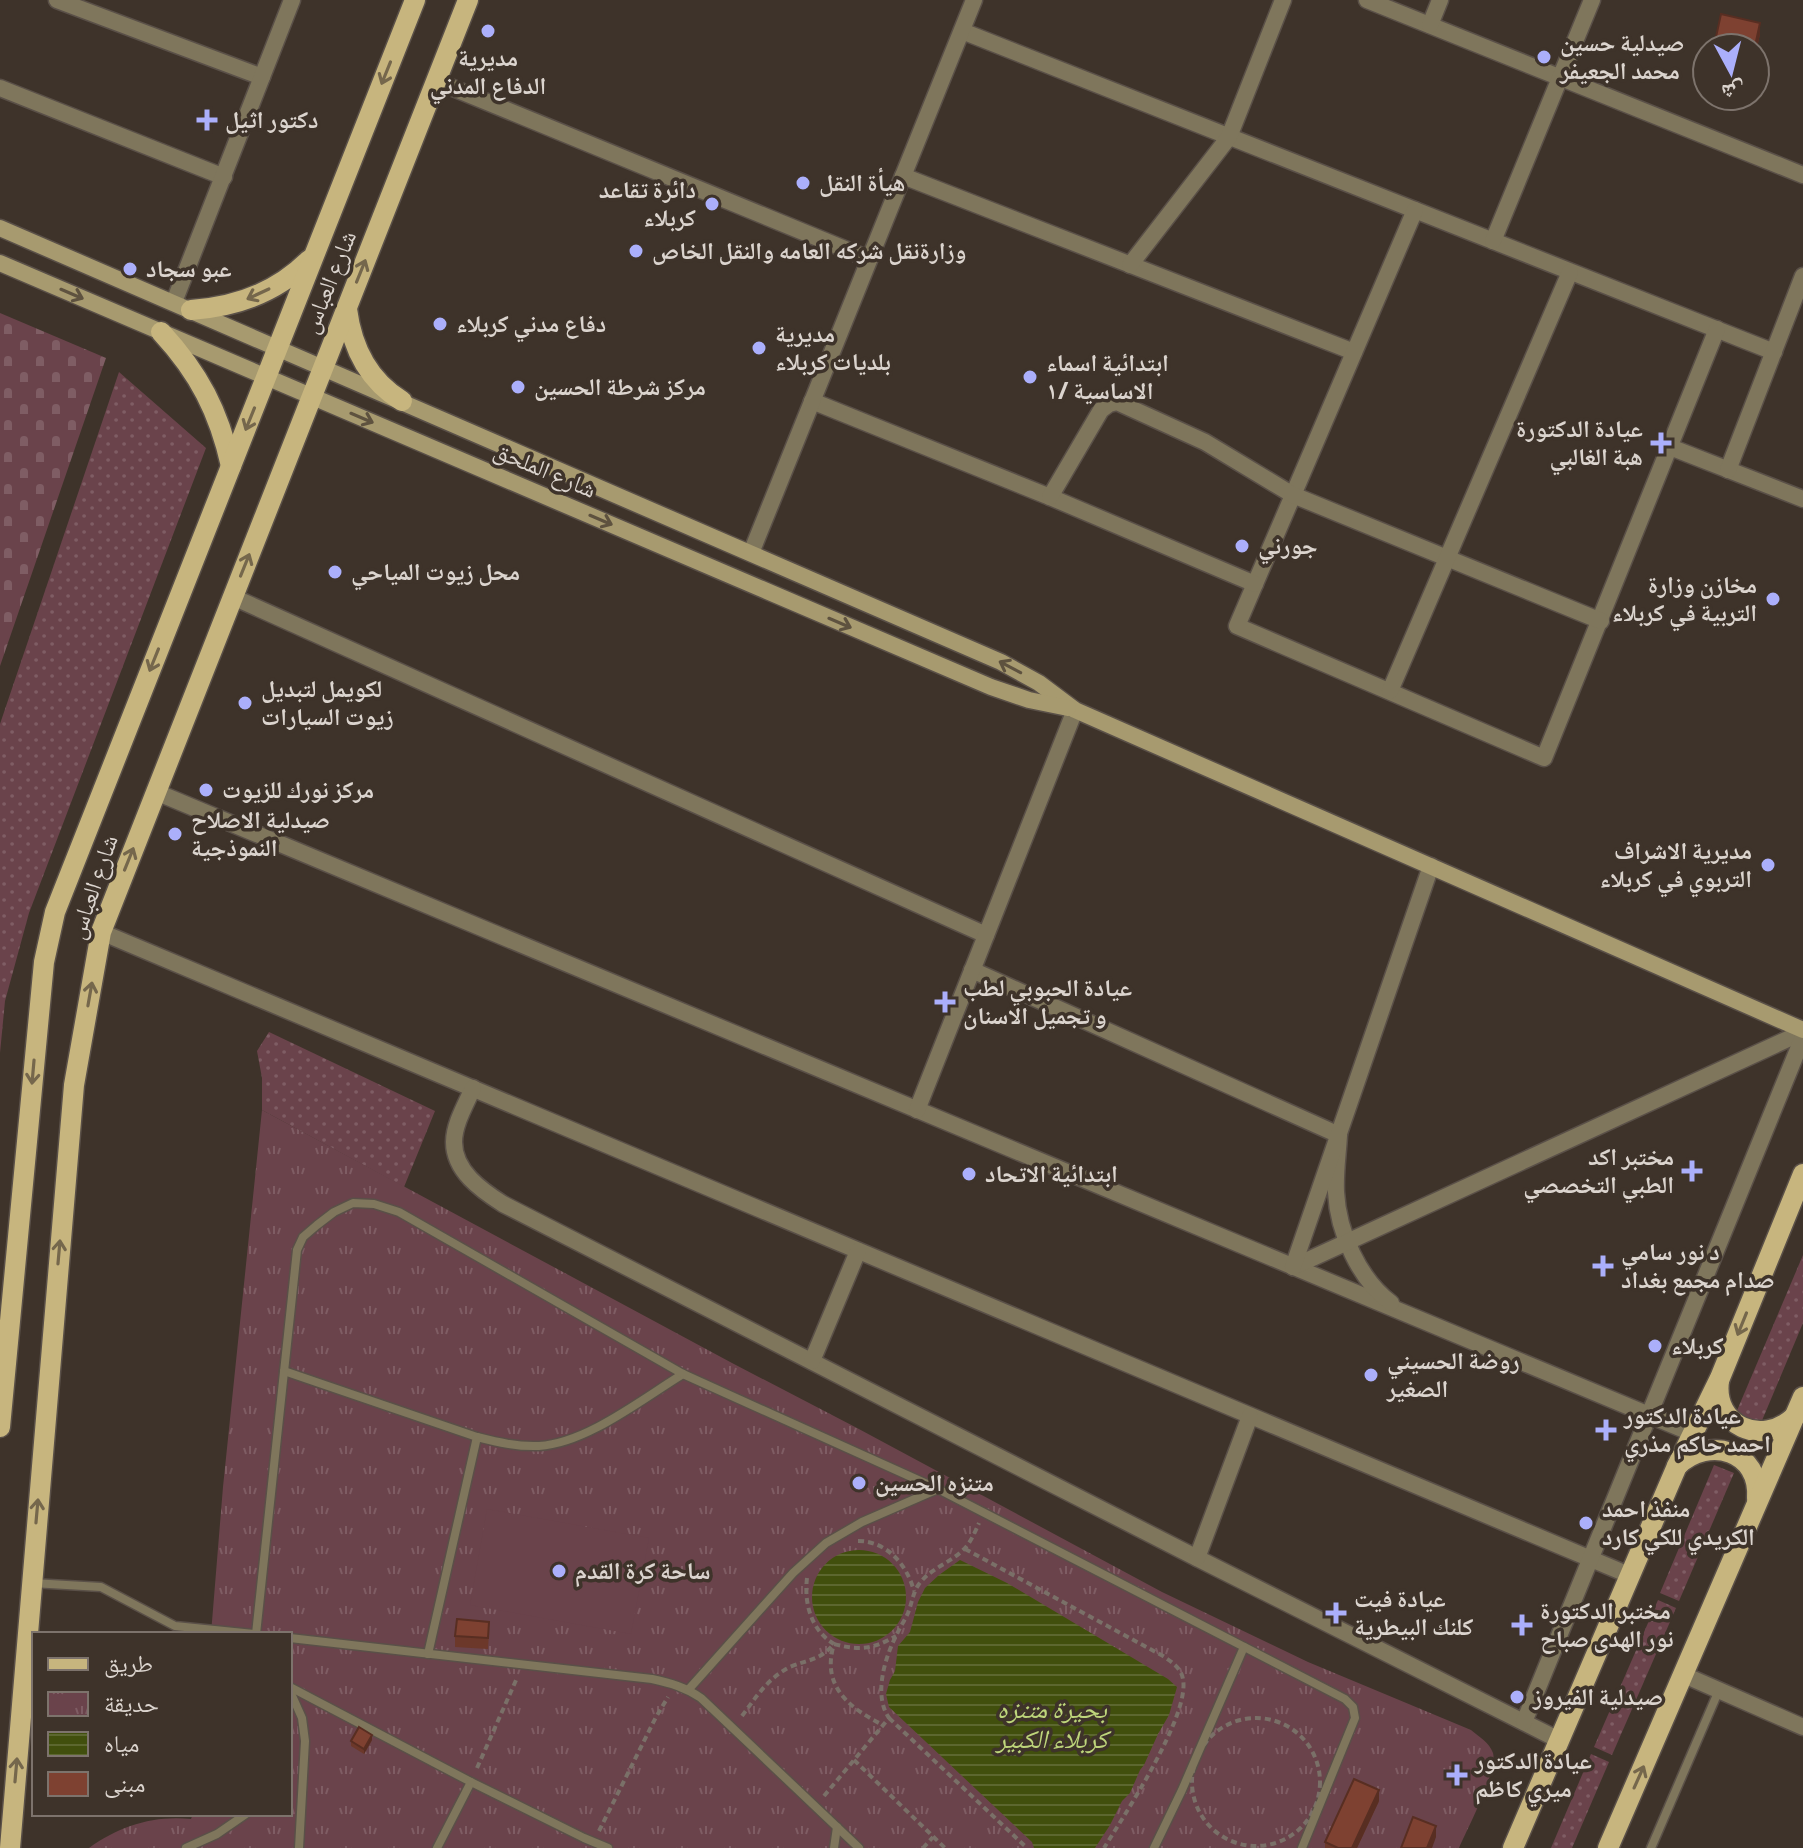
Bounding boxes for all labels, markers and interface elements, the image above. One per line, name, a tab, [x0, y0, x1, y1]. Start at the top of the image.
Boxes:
marker: مديرية الدفاع المدني	[479, 22, 497, 40]
place label: صيدلية حسين محمد الجعيفر	[1559, 27, 1684, 85]
north arrow	[1691, 32, 1771, 112]
place label: مديرية الدفاع المدني	[430, 42, 546, 105]
marker: صيدلية حسين محمد الجعيفر	[1535, 48, 1553, 66]
one-way arrow	[378, 60, 393, 85]
text: ش	[1720, 77, 1747, 107]
place label: دكتور اثيل	[225, 104, 319, 134]
marker: دكتور اثيل	[196, 109, 218, 131]
place label: هيأة النقل	[819, 167, 905, 197]
place label: دائرة تقاعد كربلاء	[599, 174, 696, 232]
marker: هيأة النقل	[794, 174, 812, 192]
marker: دائرة تقاعد كربلاء	[703, 195, 721, 213]
street label: شارع العباس	[294, 226, 363, 338]
place label: وزارةنقل شركه العامه والنقل الخاص	[652, 235, 967, 265]
marker: وزارةنقل شركه العامه والنقل الخاص	[627, 242, 645, 260]
place label: عبو سجاد	[146, 253, 232, 283]
one-way arrow	[355, 259, 370, 284]
marker: عبو سجاد	[121, 260, 139, 278]
one-way arrow	[59, 287, 84, 302]
one-way arrow	[247, 288, 271, 303]
place label: دفاع مدني كربلاء	[456, 308, 606, 343]
marker: دفاع مدني كربلاء	[431, 315, 449, 333]
place label: مديرية بلديات كربلاء	[775, 318, 891, 376]
marker: مديرية بلديات كربلاء	[750, 339, 768, 357]
place label: ابتدائية اسماء الاساسية /١	[1046, 347, 1169, 405]
marker: ابتدائية اسماء الاساسية /١	[1021, 368, 1039, 386]
place label: مركز شرطة الحسين	[534, 371, 706, 401]
marker: مركز شرطة الحسين	[509, 378, 527, 396]
one-way arrow	[242, 406, 256, 431]
one-way arrow	[349, 411, 374, 426]
place label: عيادة الدكتورة هبة الغالبي	[1516, 413, 1643, 476]
marker: عيادة الدكتورة هبة الغالبي	[1650, 432, 1672, 454]
street label: شارع الملحق	[489, 434, 601, 505]
one-way arrow	[588, 514, 613, 529]
place label: جورني	[1258, 530, 1318, 565]
marker: جورني	[1233, 537, 1251, 555]
one-way arrow	[239, 553, 254, 578]
place label: محل زيوت المياحي	[351, 556, 520, 591]
marker: محل زيوت المياحي	[326, 563, 344, 581]
place label: مخازن وزارة التربية في كربلاء	[1612, 569, 1757, 632]
marker: مخازن وزارة التربية في كربلاء	[1764, 590, 1782, 608]
one-way arrow	[827, 616, 852, 631]
one-way arrow	[146, 647, 161, 672]
one-way arrow	[998, 659, 1022, 675]
place label: لكويمل لتبديل زيوت السيارات	[261, 673, 393, 731]
marker: لكويمل لتبديل زيوت السيارات	[236, 694, 254, 712]
place label: مركز نورك للزيوت	[222, 774, 374, 804]
marker: مركز نورك للزيوت	[197, 781, 215, 799]
place label: صيدلية الاصلاح النموذجية	[191, 804, 330, 862]
marker: صيدلية الاصلاح النموذجية	[166, 825, 184, 843]
street label: شارع العباس	[60, 831, 125, 943]
place label: مديرية الاشراف التربوي في كربلاء	[1600, 835, 1752, 898]
one-way arrow	[123, 847, 138, 872]
marker: مديرية الاشراف التربوي في كربلاء	[1759, 856, 1777, 874]
place label: عيادة الحبوبي لطب و تجميل الاسنان	[963, 972, 1132, 1030]
one-way arrow	[83, 982, 98, 1007]
marker: عيادة الحبوبي لطب و تجميل الاسنان	[934, 991, 956, 1013]
one-way arrow	[26, 1058, 41, 1085]
place label: مختبر اكد الطبي التخصصي	[1523, 1141, 1674, 1204]
place label: ابتدائية الاتحاد	[985, 1158, 1118, 1188]
marker: مختبر اكد الطبي التخصصي	[1681, 1160, 1703, 1182]
marker: ابتدائية الاتحاد	[960, 1165, 978, 1183]
place label: د نور سامي صدام مجمع بغداد	[1621, 1236, 1774, 1297]
one-way arrow	[52, 1239, 67, 1266]
marker: د نور سامي صدام مجمع بغداد	[1592, 1255, 1614, 1277]
one-way arrow	[1733, 1311, 1748, 1336]
place label: كربلاء	[1671, 1330, 1724, 1360]
marker: كربلاء	[1646, 1337, 1664, 1355]
place label: روضة الحسيني الصغير	[1386, 1345, 1520, 1403]
marker: روضة الحسيني الصغير	[1362, 1366, 1380, 1384]
place label: عيادة الدكتور احمد حاكم مذري	[1623, 1400, 1771, 1463]
marker: عيادة الدكتور احمد حاكم مذري	[1595, 1419, 1617, 1441]
place label: متنزه الحسين	[875, 1467, 994, 1497]
marker: متنزه الحسين	[850, 1474, 868, 1492]
place label: منفذ احمد الكريدي للكي كارد	[1602, 1493, 1755, 1556]
one-way arrow	[30, 1498, 45, 1525]
marker: منفذ احمد الكريدي للكي كارد	[1577, 1514, 1595, 1532]
place label: ساحة كرة القدم	[575, 1555, 711, 1588]
marker: ساحة كرة القدم	[550, 1562, 568, 1580]
place label: عيادة فيت كلنك البيطرية	[1354, 1583, 1474, 1641]
place label: مختبر الدكتورة نور الهدى صباح	[1540, 1595, 1674, 1654]
marker: عيادة فيت كلنك البيطرية	[1325, 1602, 1347, 1624]
marker: مختبر الدكتورة نور الهدى صباح	[1511, 1614, 1533, 1636]
legend	[32, 1632, 292, 1816]
text: طريق	[104, 1648, 153, 1678]
place label: صيدلية الفيروز	[1532, 1681, 1663, 1711]
text: حديقة	[104, 1688, 159, 1717]
marker: صيدلية الفيروز	[1508, 1688, 1526, 1706]
water label: بحيرة متنزه كربلاء الكبير	[994, 1692, 1112, 1754]
text: مياه	[104, 1728, 139, 1757]
place label: عيادة الدكتور ميري كاظم	[1474, 1745, 1592, 1808]
one-way arrow	[9, 1757, 24, 1784]
marker: عيادة الدكتور ميري كاظم	[1446, 1764, 1468, 1786]
one-way arrow	[1633, 1765, 1648, 1789]
text: مبنى	[104, 1768, 145, 1798]

